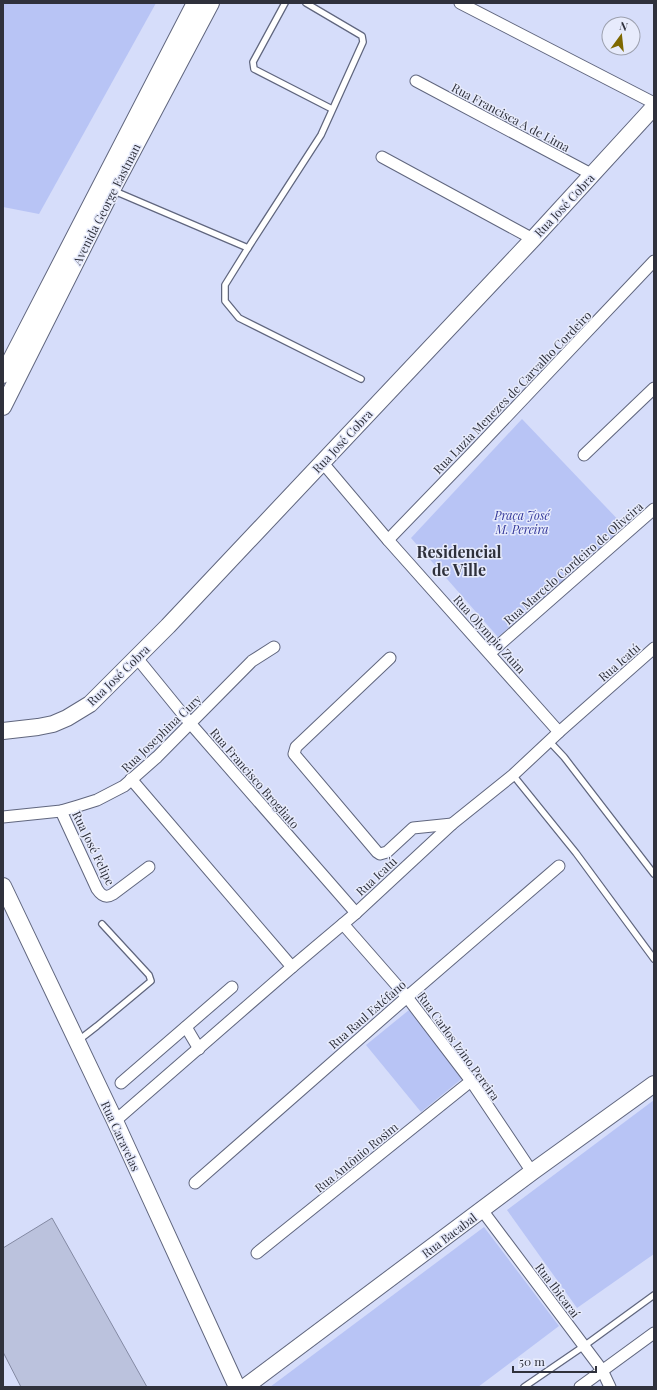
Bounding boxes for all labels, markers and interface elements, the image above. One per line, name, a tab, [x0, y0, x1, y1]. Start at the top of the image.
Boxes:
north arrow	[601, 16, 641, 56]
text: N	[618, 18, 630, 34]
street label: Rua Francisca A de Lima	[449, 79, 573, 155]
street label: Avenida George Eastman	[68, 141, 144, 268]
street label: Rua José Cobra	[530, 170, 598, 240]
street label: Rua Luzia Menezes de Carvalho Cordeiro	[430, 307, 595, 477]
street label: Rua José Cobra	[308, 406, 376, 476]
street label: Rua Marcelo Cordeiro de Oliveira	[500, 498, 646, 628]
park label: Praça José M. Pereira	[493, 507, 551, 537]
district label: Residencial de Ville	[416, 541, 502, 580]
street label: Rua Olympio Zuim	[450, 591, 530, 677]
street label: Rua Icatú	[595, 639, 643, 685]
street label: Rua José Cobra	[83, 641, 153, 709]
street label: Rua Josephina Cury	[118, 691, 204, 775]
street label: Rua Francisco Brogliato	[207, 724, 303, 832]
street label: Rua José Felipe	[69, 808, 119, 888]
street label: Rua Icatú	[352, 853, 400, 899]
street label: Rua Raul Estéfano	[325, 976, 409, 1052]
street label: Rua Carlos Izino Pereira	[414, 989, 504, 1103]
street label: Rua Caravelas	[98, 1098, 144, 1174]
street label: Rua Antônio Rosim	[311, 1118, 401, 1196]
street label: Rua Bacabal	[418, 1209, 480, 1261]
street label: Rua Ibicaraí	[532, 1259, 584, 1321]
scale bar	[513, 1348, 596, 1374]
text: 50 m	[519, 1353, 545, 1369]

